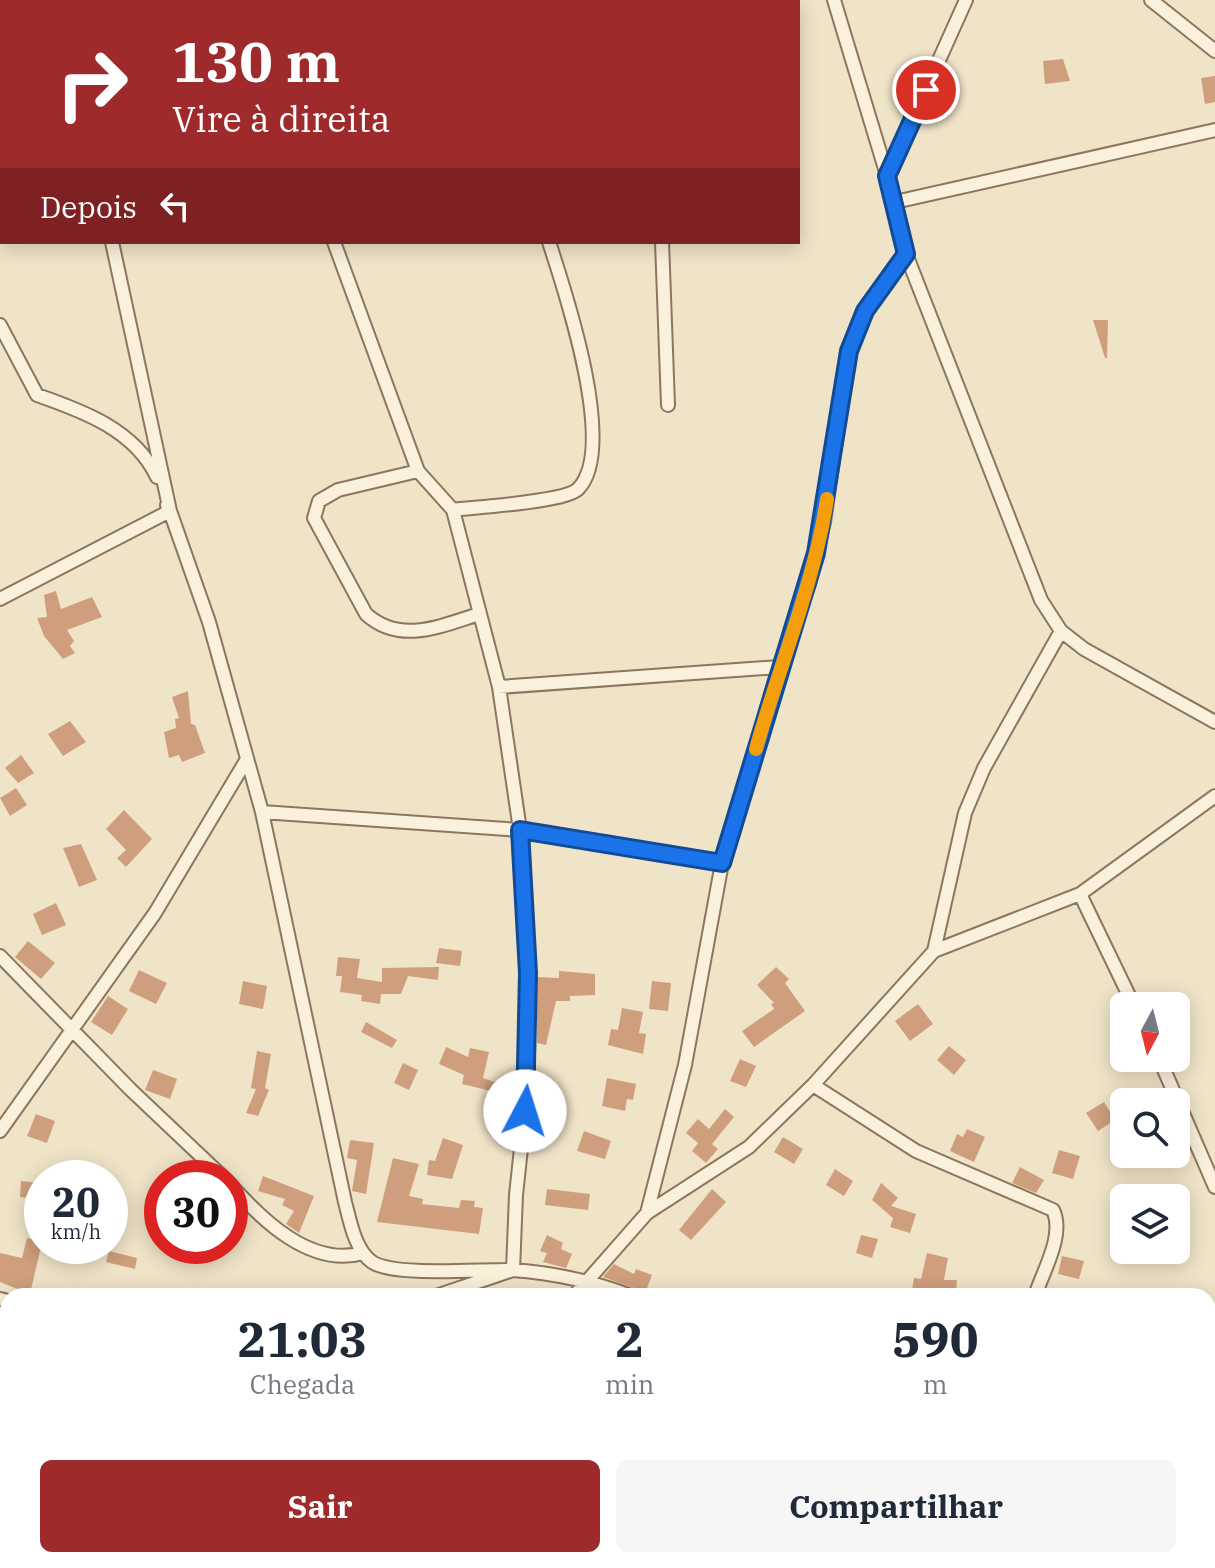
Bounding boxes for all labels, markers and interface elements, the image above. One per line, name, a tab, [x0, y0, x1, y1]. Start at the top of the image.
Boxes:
text: 130 m	[172, 25, 340, 97]
icon: right	[40, 32, 144, 136]
pin	[892, 56, 960, 124]
icon: arrive	[904, 68, 948, 112]
text: Vire à direita	[172, 95, 390, 142]
icon: left	[153, 184, 197, 228]
text: Depois	[40, 187, 137, 226]
north arrow	[1110, 992, 1190, 1072]
map controls	[1110, 992, 1190, 1264]
position arrow	[483, 1069, 567, 1153]
button: search	[1110, 1088, 1190, 1168]
speed limit sign: 30	[144, 1160, 248, 1264]
text: 20	[52, 1176, 100, 1228]
button: layers	[1110, 1184, 1190, 1264]
text: km/h	[51, 1218, 101, 1245]
text: 21:03	[238, 1308, 367, 1370]
text: 2	[615, 1308, 644, 1370]
text: 590	[892, 1308, 978, 1370]
text: Chegada	[250, 1367, 355, 1401]
text: min	[605, 1367, 654, 1401]
text: m	[923, 1367, 948, 1401]
button: Sair	[40, 1460, 600, 1552]
button: Compartilhar	[616, 1460, 1176, 1552]

